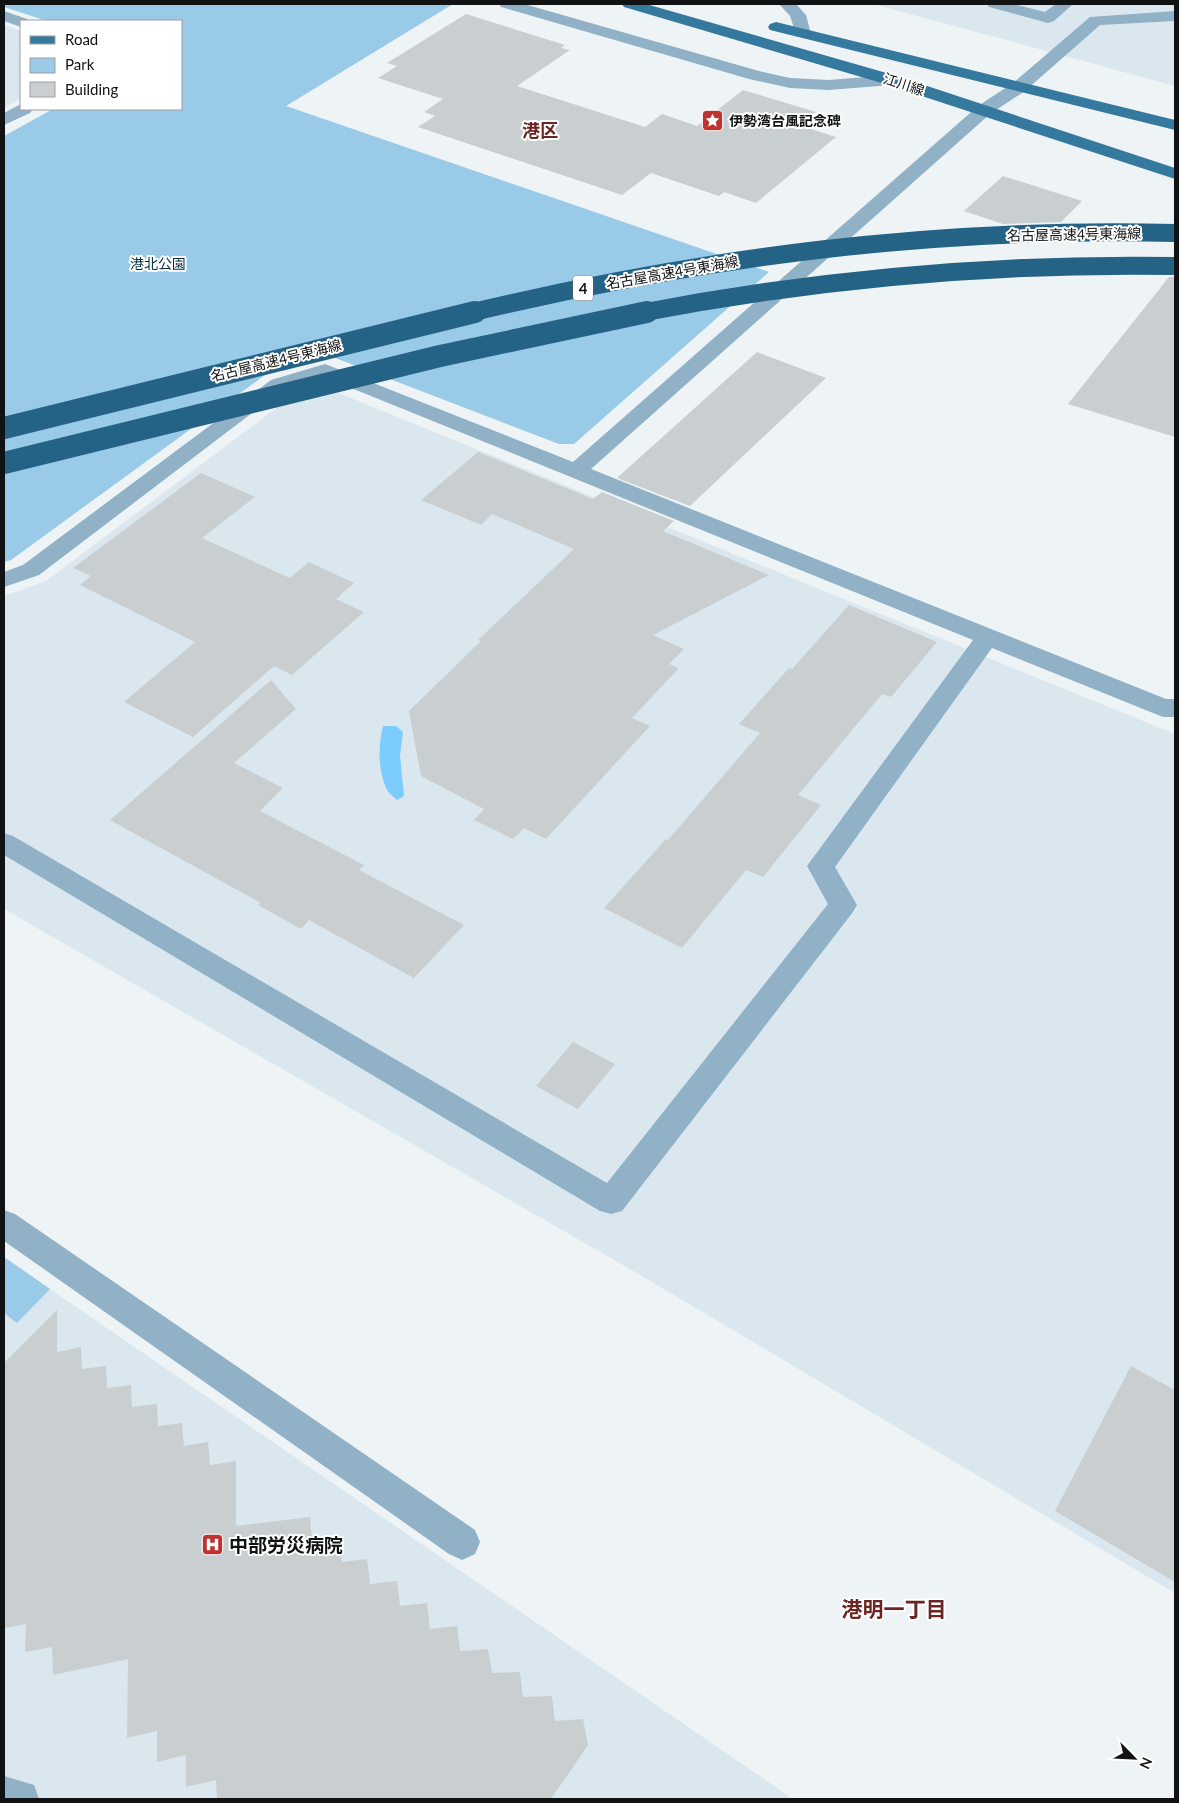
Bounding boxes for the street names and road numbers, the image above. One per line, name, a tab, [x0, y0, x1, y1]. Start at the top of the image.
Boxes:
street label: 江川線	[881, 69, 927, 99]
street label: 名古屋高速4号東海線	[1007, 224, 1141, 244]
street label: 名古屋高速4号東海線	[604, 252, 740, 292]
road number: 4	[573, 276, 593, 300]
street label: 名古屋高速4号東海線	[209, 336, 343, 384]

